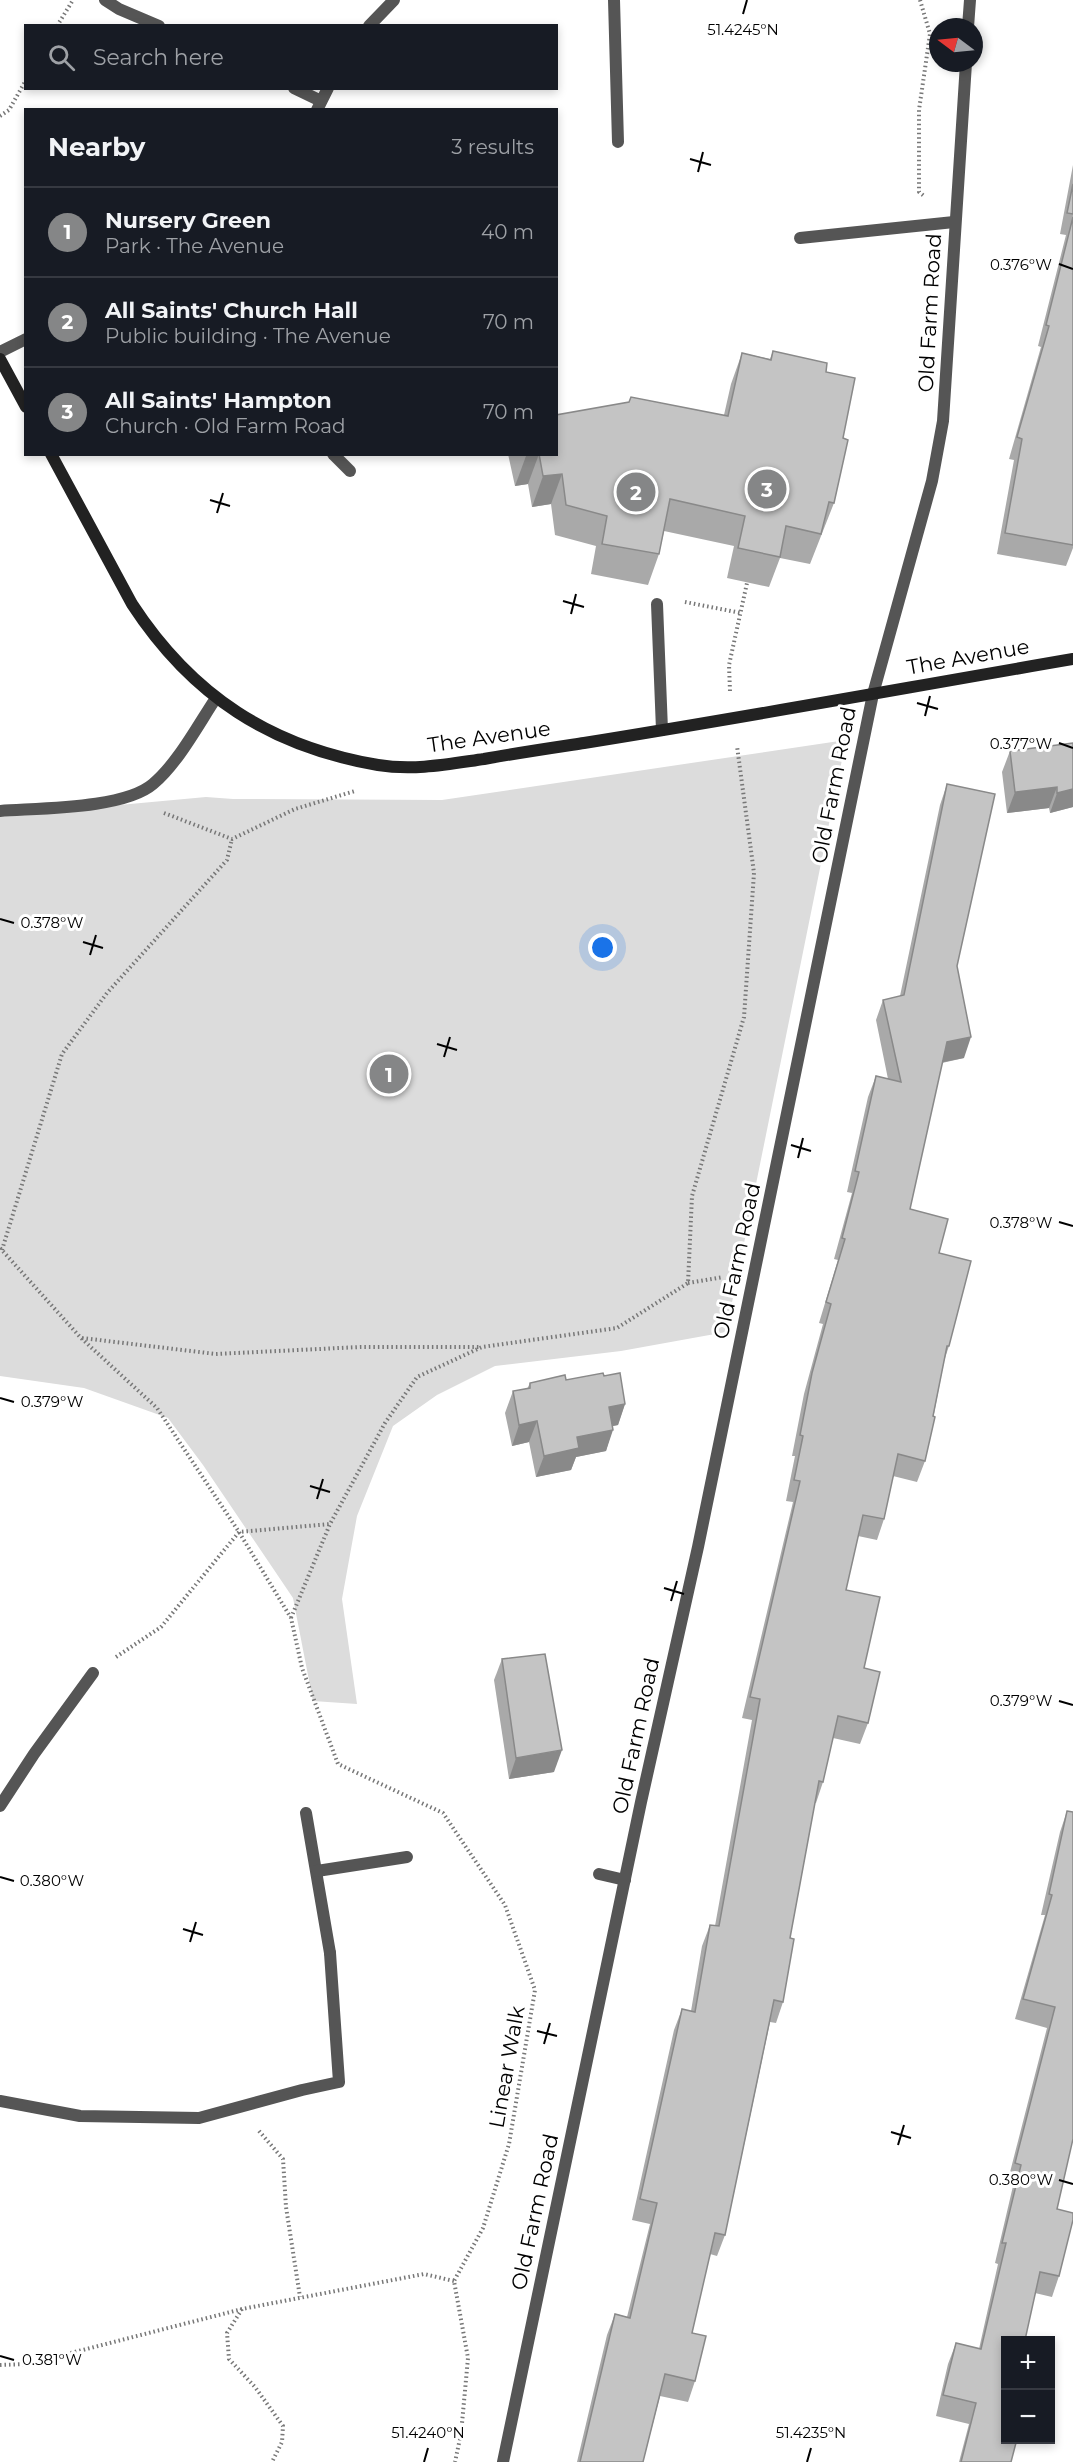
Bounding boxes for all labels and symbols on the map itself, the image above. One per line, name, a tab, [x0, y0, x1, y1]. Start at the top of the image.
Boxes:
north arrow	[929, 18, 983, 72]
text: 51.4245°N	[707, 20, 779, 39]
street label: Old Farm Road	[913, 233, 946, 393]
text: 0.376°W	[990, 255, 1052, 274]
pin: 3	[748, 466, 786, 512]
pin: 2	[616, 470, 656, 514]
street label: The Avenue	[905, 633, 1031, 680]
street label: Old Farm Road	[806, 704, 861, 865]
street label: The Avenue	[426, 716, 552, 757]
text: 0.377°W	[990, 734, 1053, 753]
text: 0.378°W	[21, 913, 84, 932]
your location	[588, 933, 617, 962]
pin: 1	[370, 1052, 408, 1096]
street label: Old Farm Road	[708, 1180, 765, 1341]
text: 0.378°W	[990, 1213, 1053, 1232]
text: 0.379°W	[21, 1392, 84, 1411]
street label: Old Farm Road	[607, 1655, 664, 1816]
text: 0.379°W	[990, 1691, 1053, 1710]
text: 0.380°W	[20, 1871, 85, 1890]
street label: Linear Walk	[483, 2003, 530, 2130]
street label: Old Farm Road	[506, 2131, 563, 2292]
text: 0.380°W	[989, 2170, 1054, 2189]
text: 0.381°W	[22, 2350, 82, 2369]
text: 51.4240°N	[391, 2423, 465, 2442]
text: 51.4235°N	[776, 2423, 846, 2442]

